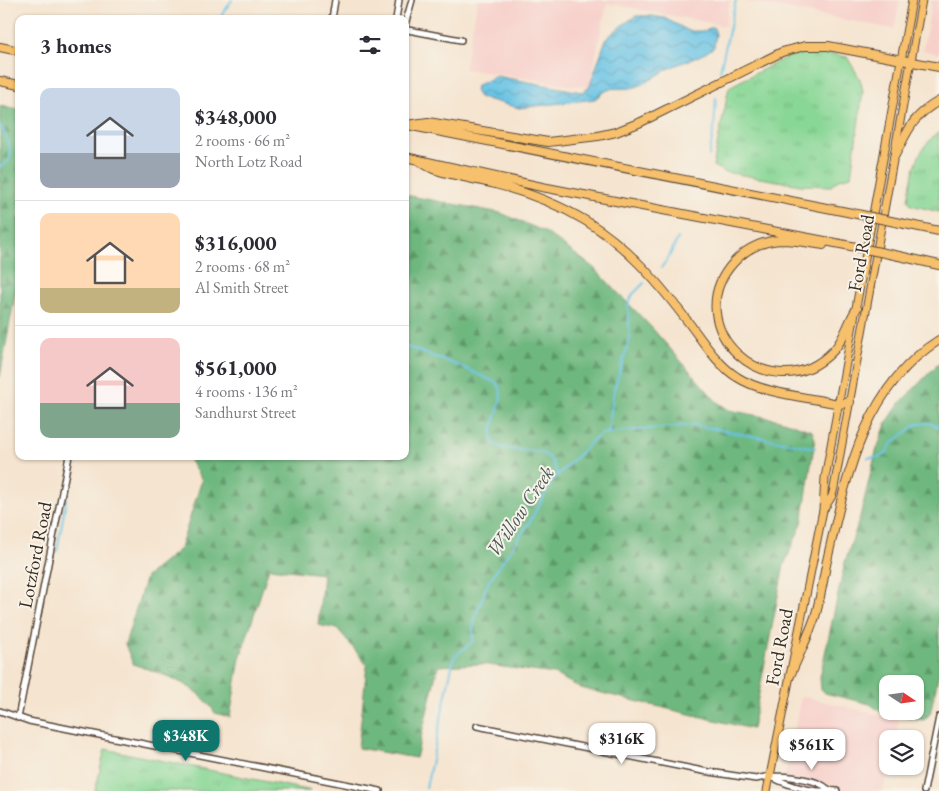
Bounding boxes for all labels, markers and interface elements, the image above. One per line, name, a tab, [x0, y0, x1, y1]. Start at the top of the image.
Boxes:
icon: filters	[356, 31, 384, 59]
text: 3 homes	[40, 32, 112, 59]
text: $348,000	[195, 103, 277, 130]
icon: home	[80, 108, 140, 168]
text: 2 rooms · 66 m²	[195, 130, 290, 151]
text: North Lotz Road	[195, 151, 302, 172]
street label: Ford Road	[842, 212, 880, 294]
text: $316,000	[195, 229, 277, 256]
icon: home	[80, 233, 140, 293]
text: 2 rooms · 68 m²	[195, 256, 290, 277]
text: Al Smith Street	[195, 277, 289, 298]
text: $561,000	[195, 354, 277, 381]
icon: home	[80, 358, 140, 418]
text: 4 rooms · 136 m²	[195, 381, 298, 402]
text: Sandhurst Street	[195, 402, 296, 423]
water label: Willow Creek	[480, 461, 560, 561]
street label: Lotzford Road	[12, 499, 58, 610]
street label: Ford Road	[759, 606, 799, 688]
north arrow	[879, 675, 924, 720]
map controls	[879, 675, 924, 775]
pin: $348K	[151, 720, 221, 762]
pin: $316K	[587, 722, 657, 765]
text: $348K	[164, 725, 208, 746]
text: $316K	[600, 728, 644, 749]
pin: $561K	[777, 728, 847, 771]
button: layers	[879, 730, 924, 775]
text: $561K	[790, 734, 834, 755]

